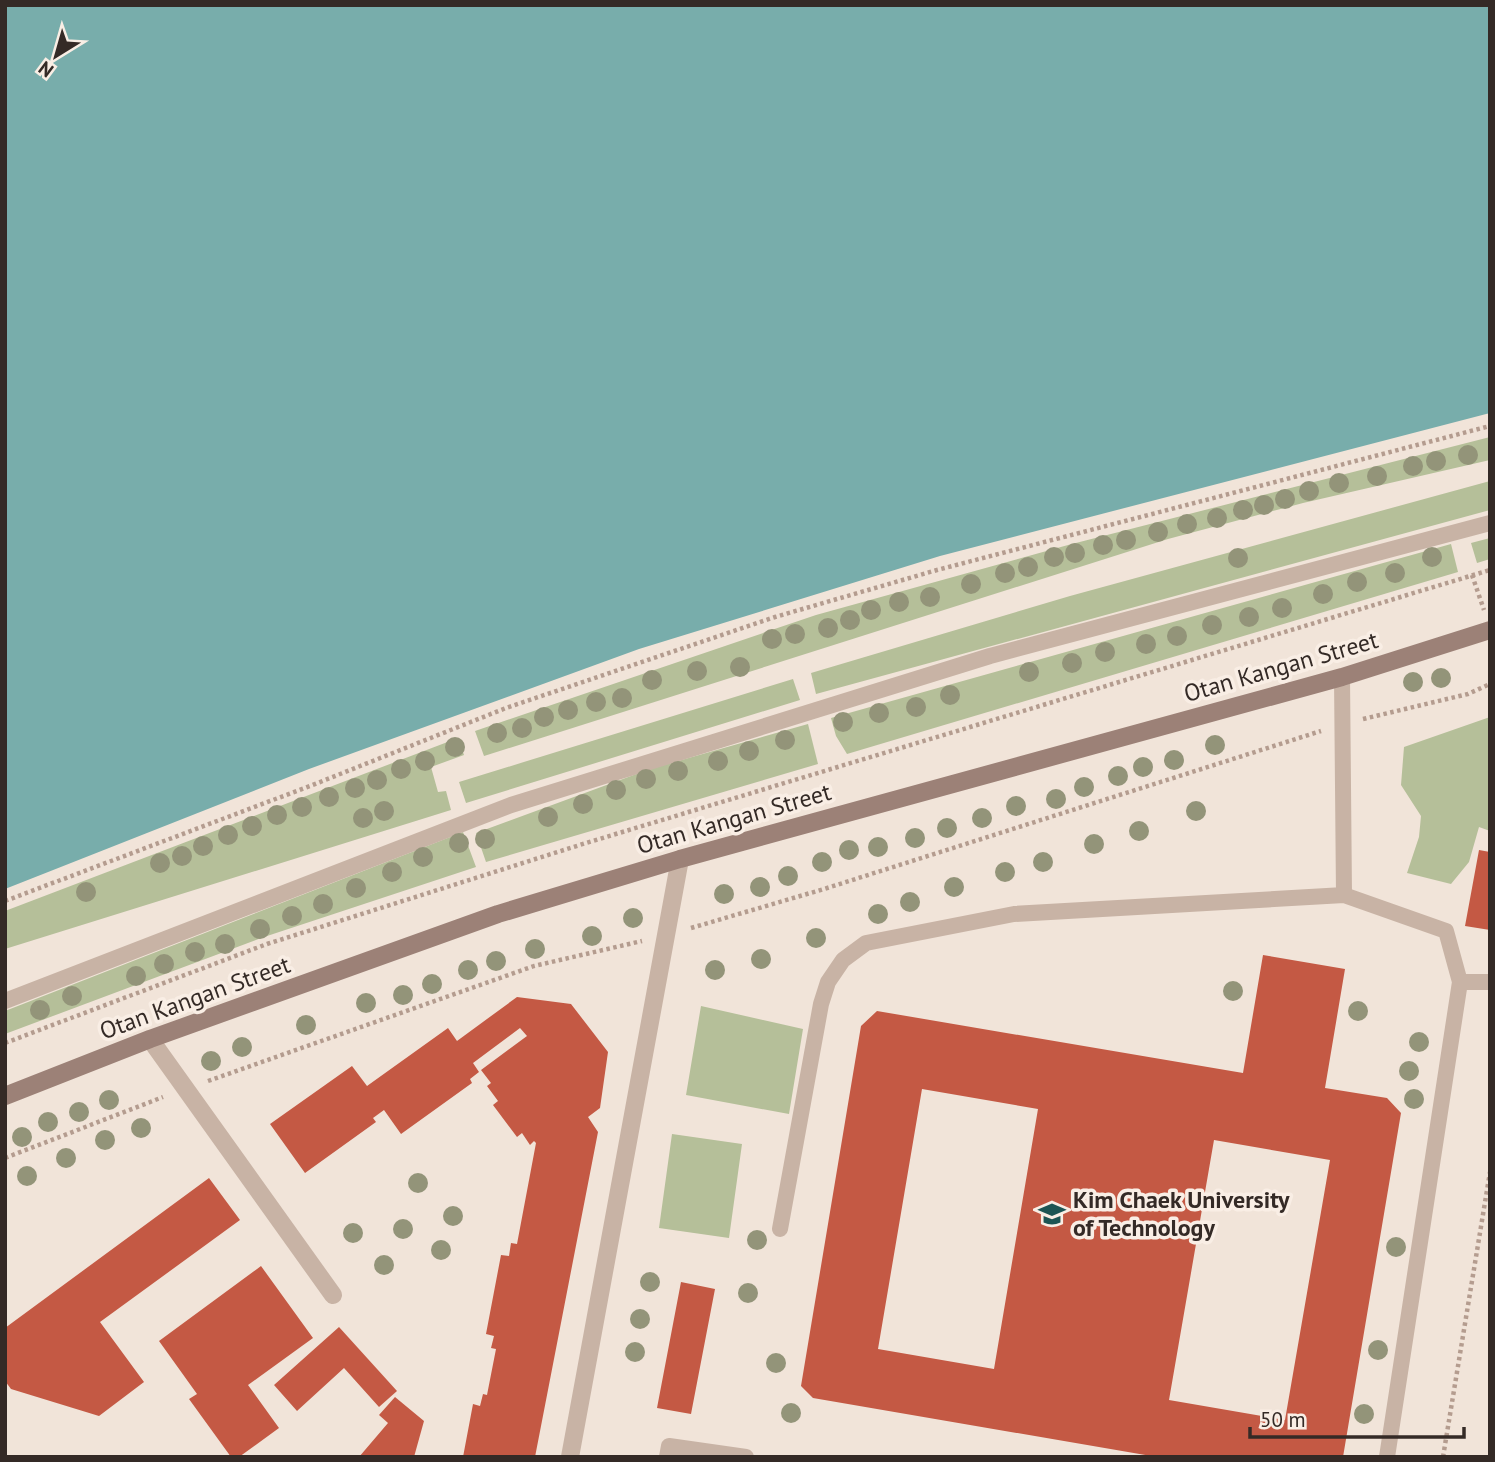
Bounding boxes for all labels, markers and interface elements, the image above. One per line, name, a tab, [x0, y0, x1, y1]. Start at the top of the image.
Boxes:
north arrow	[21, 21, 91, 91]
text: N	[34, 56, 58, 83]
street label: Otan Kangan Street	[1180, 624, 1382, 709]
street label: Otan Kangan Street	[633, 776, 835, 861]
street label: Otan Kangan Street	[95, 949, 294, 1046]
place label: Kim Chaek University of Technology	[1073, 1184, 1290, 1243]
school or university icon: Kim Chaek University of Technology	[1037, 1199, 1067, 1229]
scale bar	[1250, 1396, 1464, 1440]
text: 50 m	[1260, 1406, 1306, 1433]

